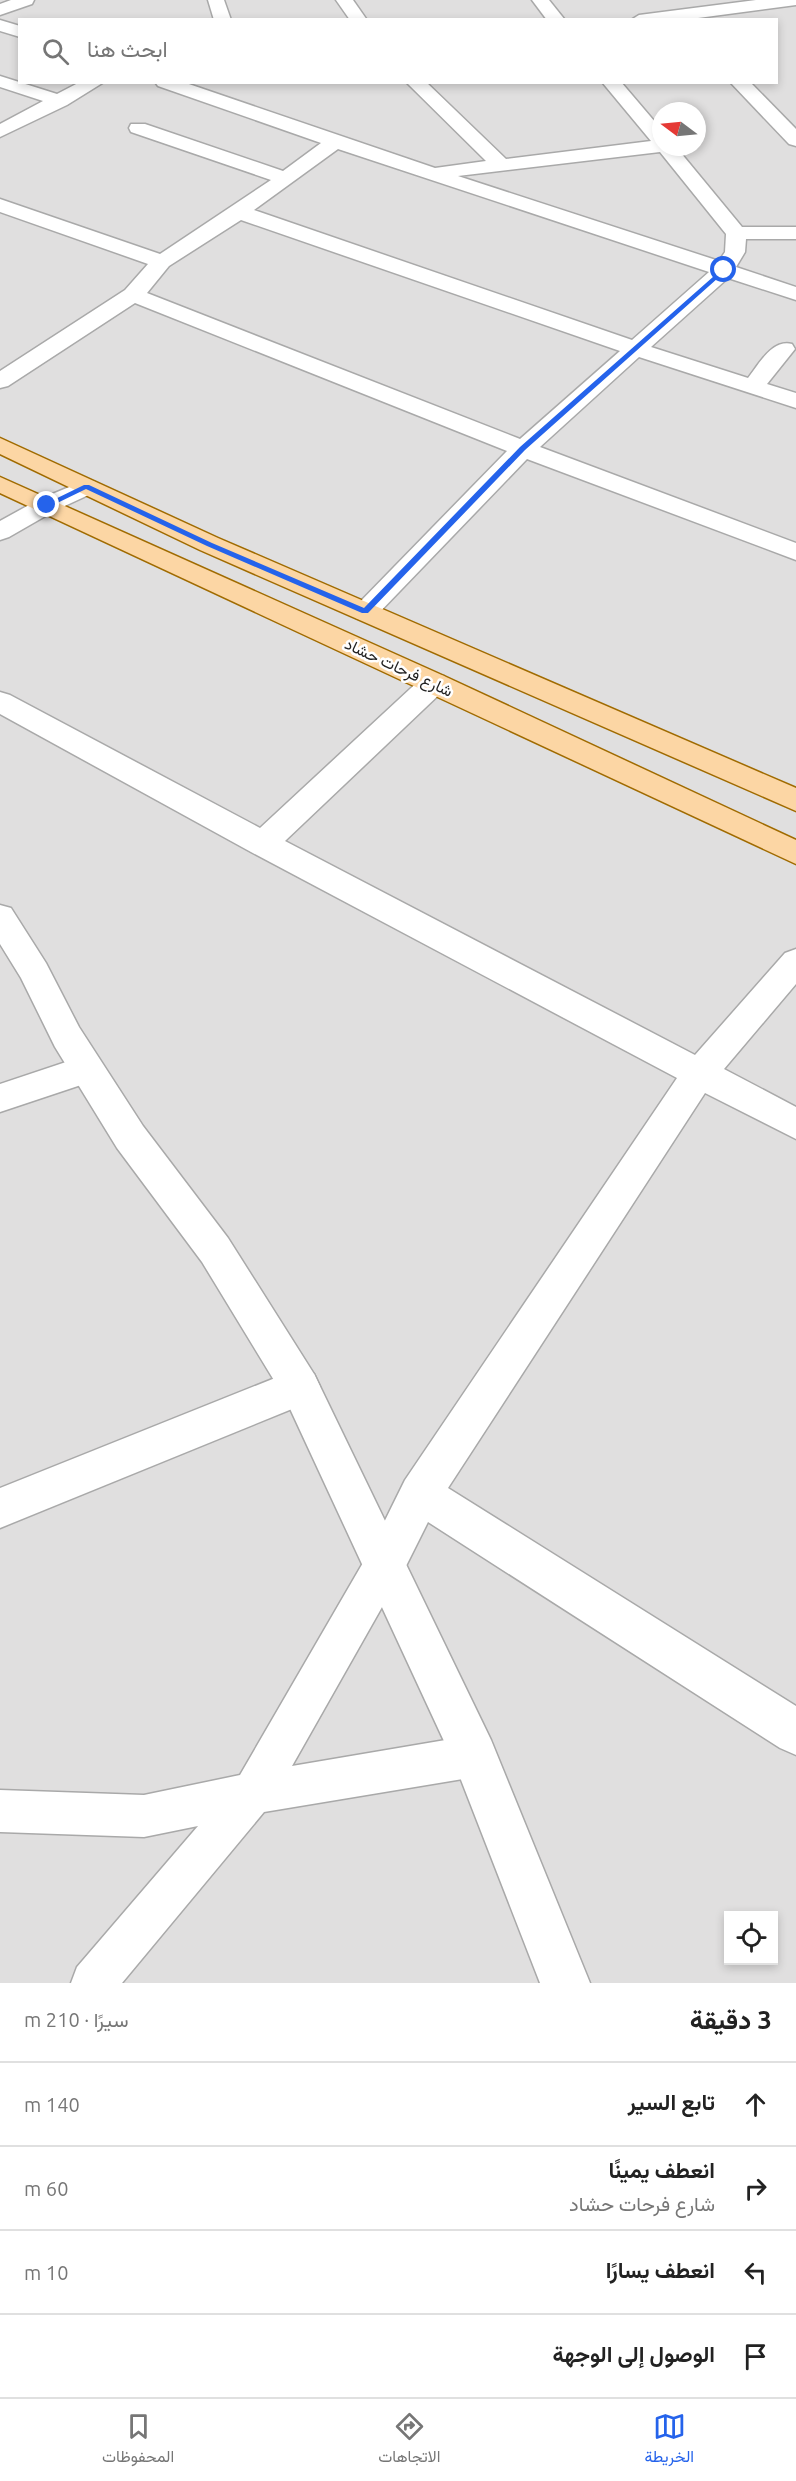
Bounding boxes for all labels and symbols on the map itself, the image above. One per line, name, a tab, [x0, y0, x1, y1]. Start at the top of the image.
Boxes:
north arrow	[652, 102, 706, 156]
route start	[710, 256, 736, 282]
route end	[33, 491, 59, 517]
street label: شارع فرحات حشاد	[341, 634, 456, 703]

